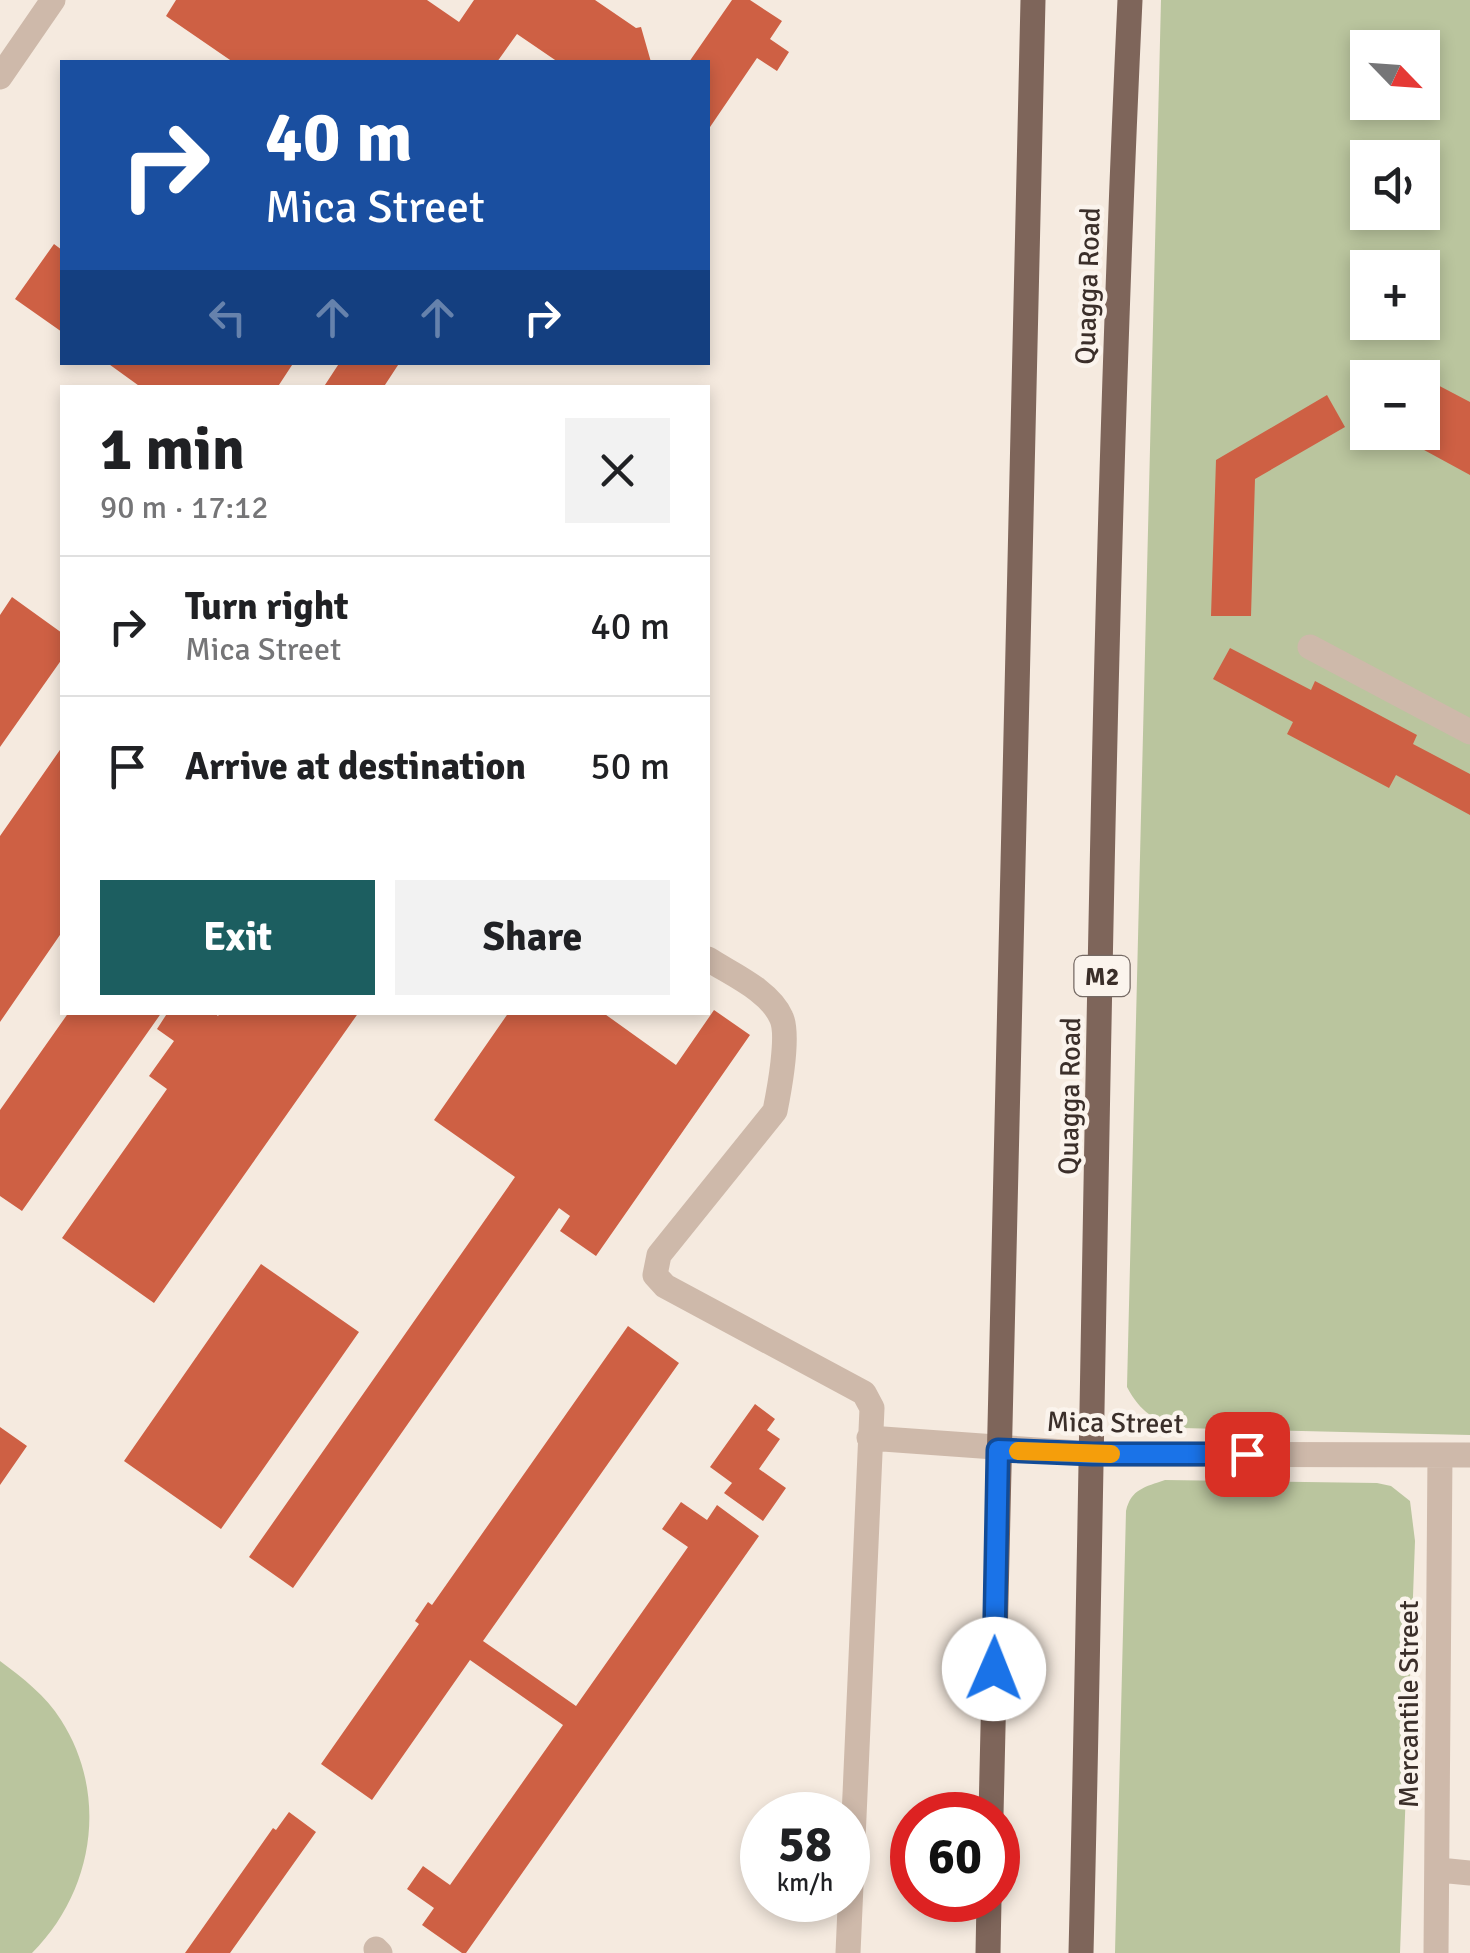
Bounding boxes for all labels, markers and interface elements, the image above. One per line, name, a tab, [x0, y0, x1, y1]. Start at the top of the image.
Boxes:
north arrow	[1350, 30, 1440, 120]
map controls	[1350, 30, 1440, 450]
text: 40 m	[265, 94, 413, 180]
icon: right	[100, 100, 230, 230]
button: sound	[1350, 140, 1440, 230]
text: Mica Street	[265, 180, 485, 235]
street label: Quagga Road	[1068, 207, 1108, 365]
button: +	[1350, 250, 1440, 340]
icon: left	[200, 290, 255, 345]
icon: ahead	[305, 290, 360, 345]
icon: ahead	[410, 290, 465, 345]
icon: right	[515, 290, 570, 345]
button: −	[1350, 360, 1440, 450]
text: 1 min	[100, 413, 245, 487]
button: close	[565, 418, 670, 523]
text: 90 m · 17:12	[100, 488, 269, 527]
text: Turn right	[185, 583, 349, 630]
icon: right	[100, 599, 155, 654]
text: 40 m	[590, 603, 670, 650]
text: Mica Street	[185, 630, 341, 669]
icon: arrive	[100, 739, 155, 794]
text: Arrive at destination	[185, 743, 526, 790]
text: 50 m	[590, 743, 670, 790]
button: Exit	[100, 880, 375, 995]
button: Share	[395, 880, 670, 995]
road number: M2	[1074, 956, 1130, 996]
street label: Quagga Road	[1052, 1017, 1088, 1175]
street label: Mica Street	[1046, 1405, 1184, 1441]
pin	[1205, 1412, 1290, 1497]
icon: arrive	[1220, 1427, 1275, 1482]
street label: Mercantile Street	[1392, 1600, 1426, 1808]
position arrow	[942, 1617, 1046, 1721]
speed limit sign: 60	[890, 1792, 1020, 1922]
text: 58	[778, 1814, 832, 1876]
text: km/h	[777, 1867, 833, 1898]

